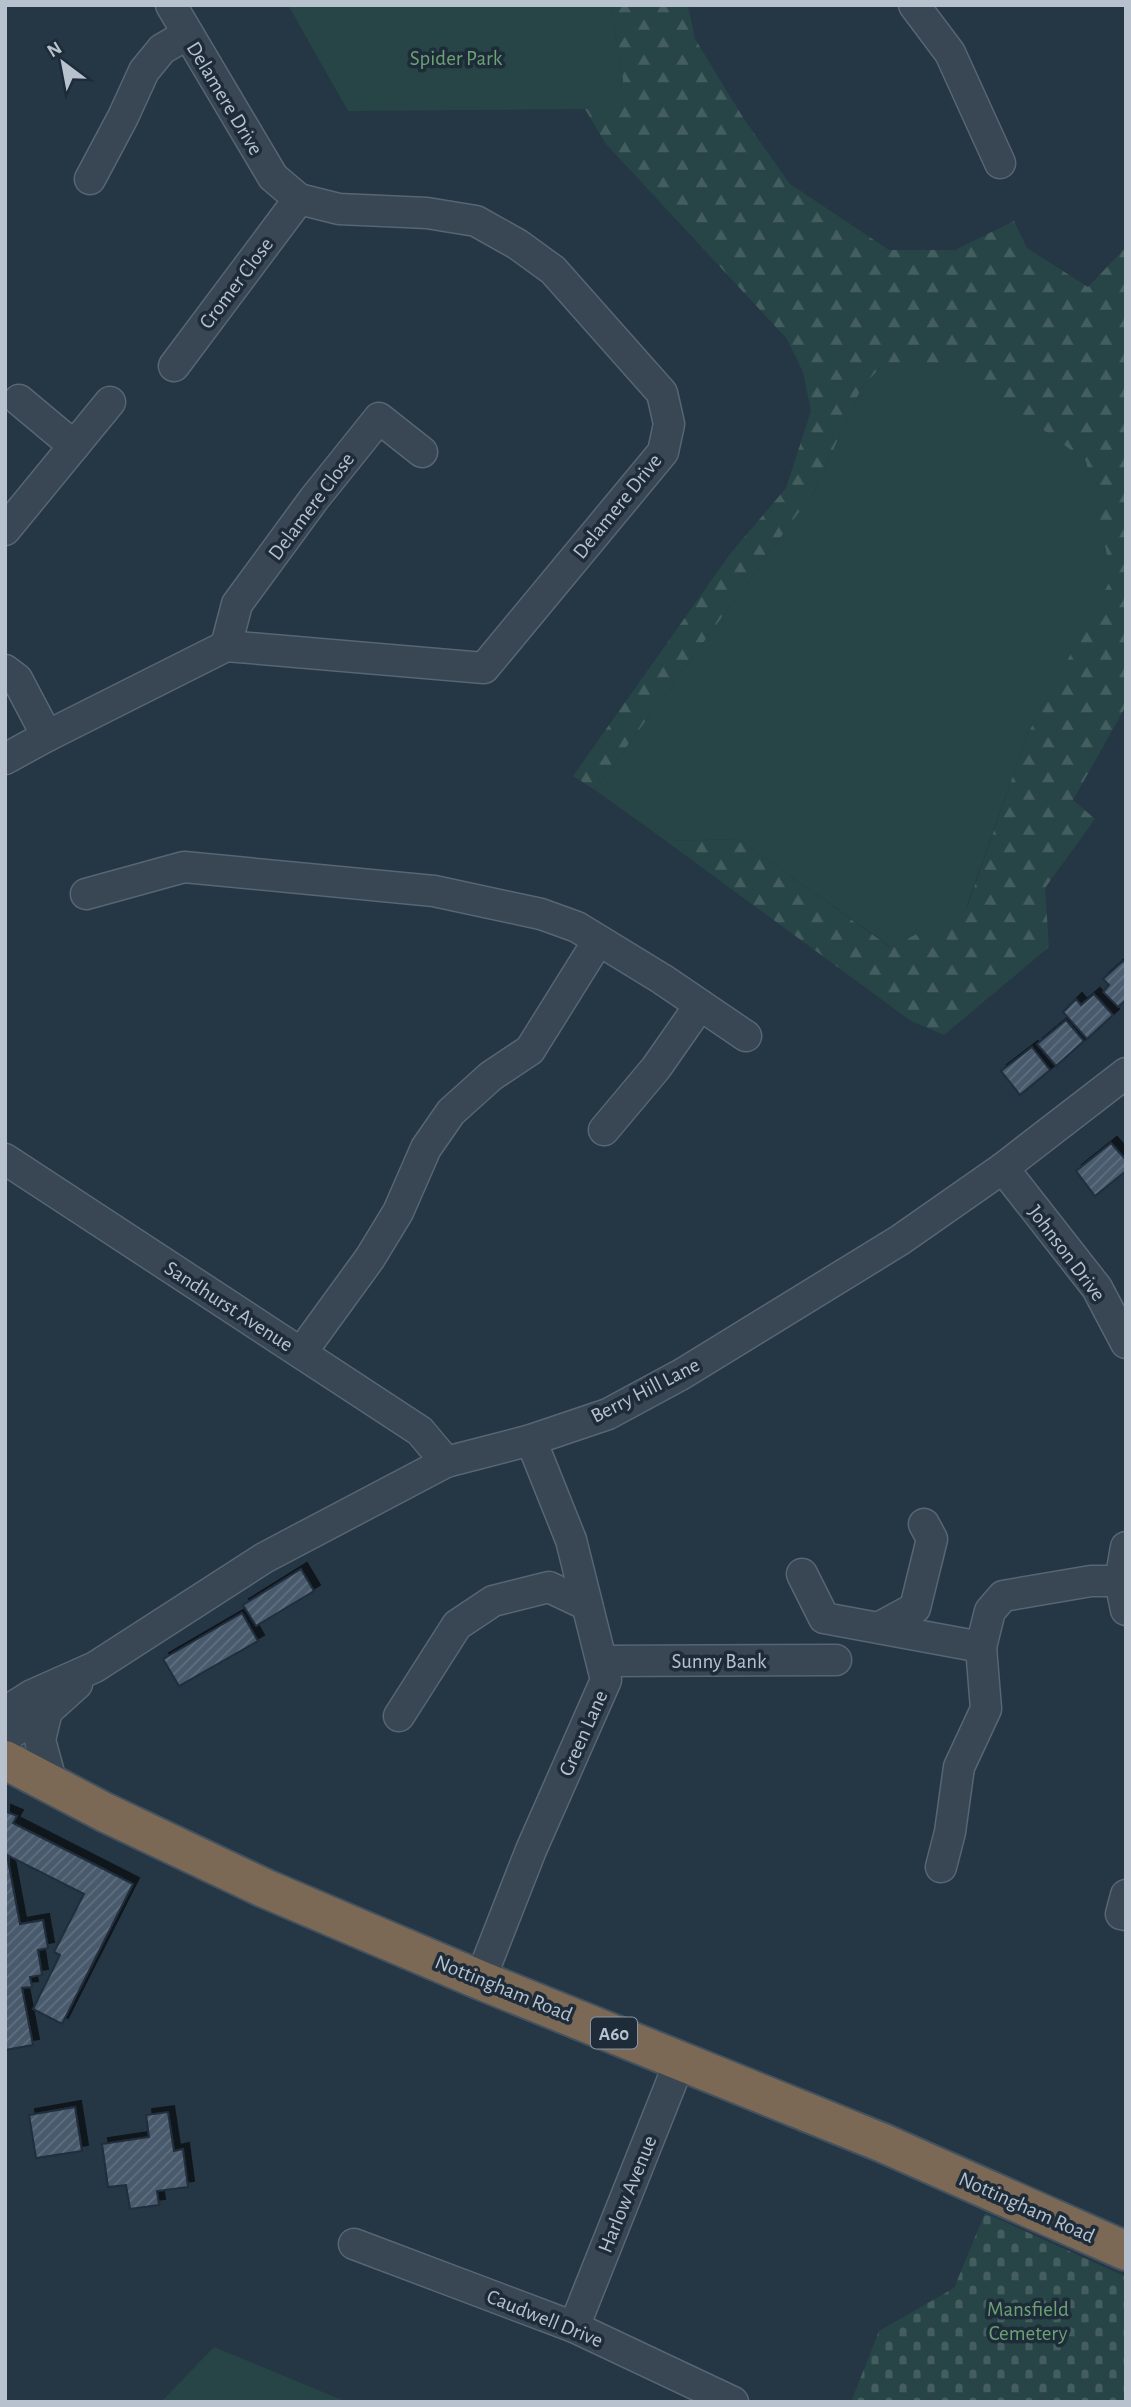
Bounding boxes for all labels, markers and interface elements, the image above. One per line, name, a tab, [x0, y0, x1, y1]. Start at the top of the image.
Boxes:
north arrow	[28, 28, 98, 98]
text: N	[44, 38, 65, 61]
street label: Delamere Drive	[183, 38, 267, 159]
park label: Spider Park	[410, 48, 503, 69]
street label: Cromer Close	[196, 234, 277, 333]
street label: Delamere Close	[264, 449, 358, 564]
street label: Delamere Drive	[569, 450, 666, 563]
street label: Johnson Drive	[1024, 1202, 1109, 1305]
street label: Sandhurst Avenue	[161, 1257, 297, 1356]
street label: Berry Hill Lane	[587, 1354, 703, 1427]
street label: Sunny Bank	[671, 1651, 767, 1672]
street label: Green Lane	[555, 1687, 612, 1779]
street label: Nottingham Road	[432, 1951, 576, 2026]
road number: A60	[591, 2018, 637, 2048]
street label: Harlow Avenue	[594, 2133, 660, 2256]
street label: Nottingham Road	[956, 2168, 1098, 2247]
street label: Caudwell Drive	[484, 2286, 606, 2351]
park label: Mansfield Cemetery	[987, 2299, 1069, 2344]

